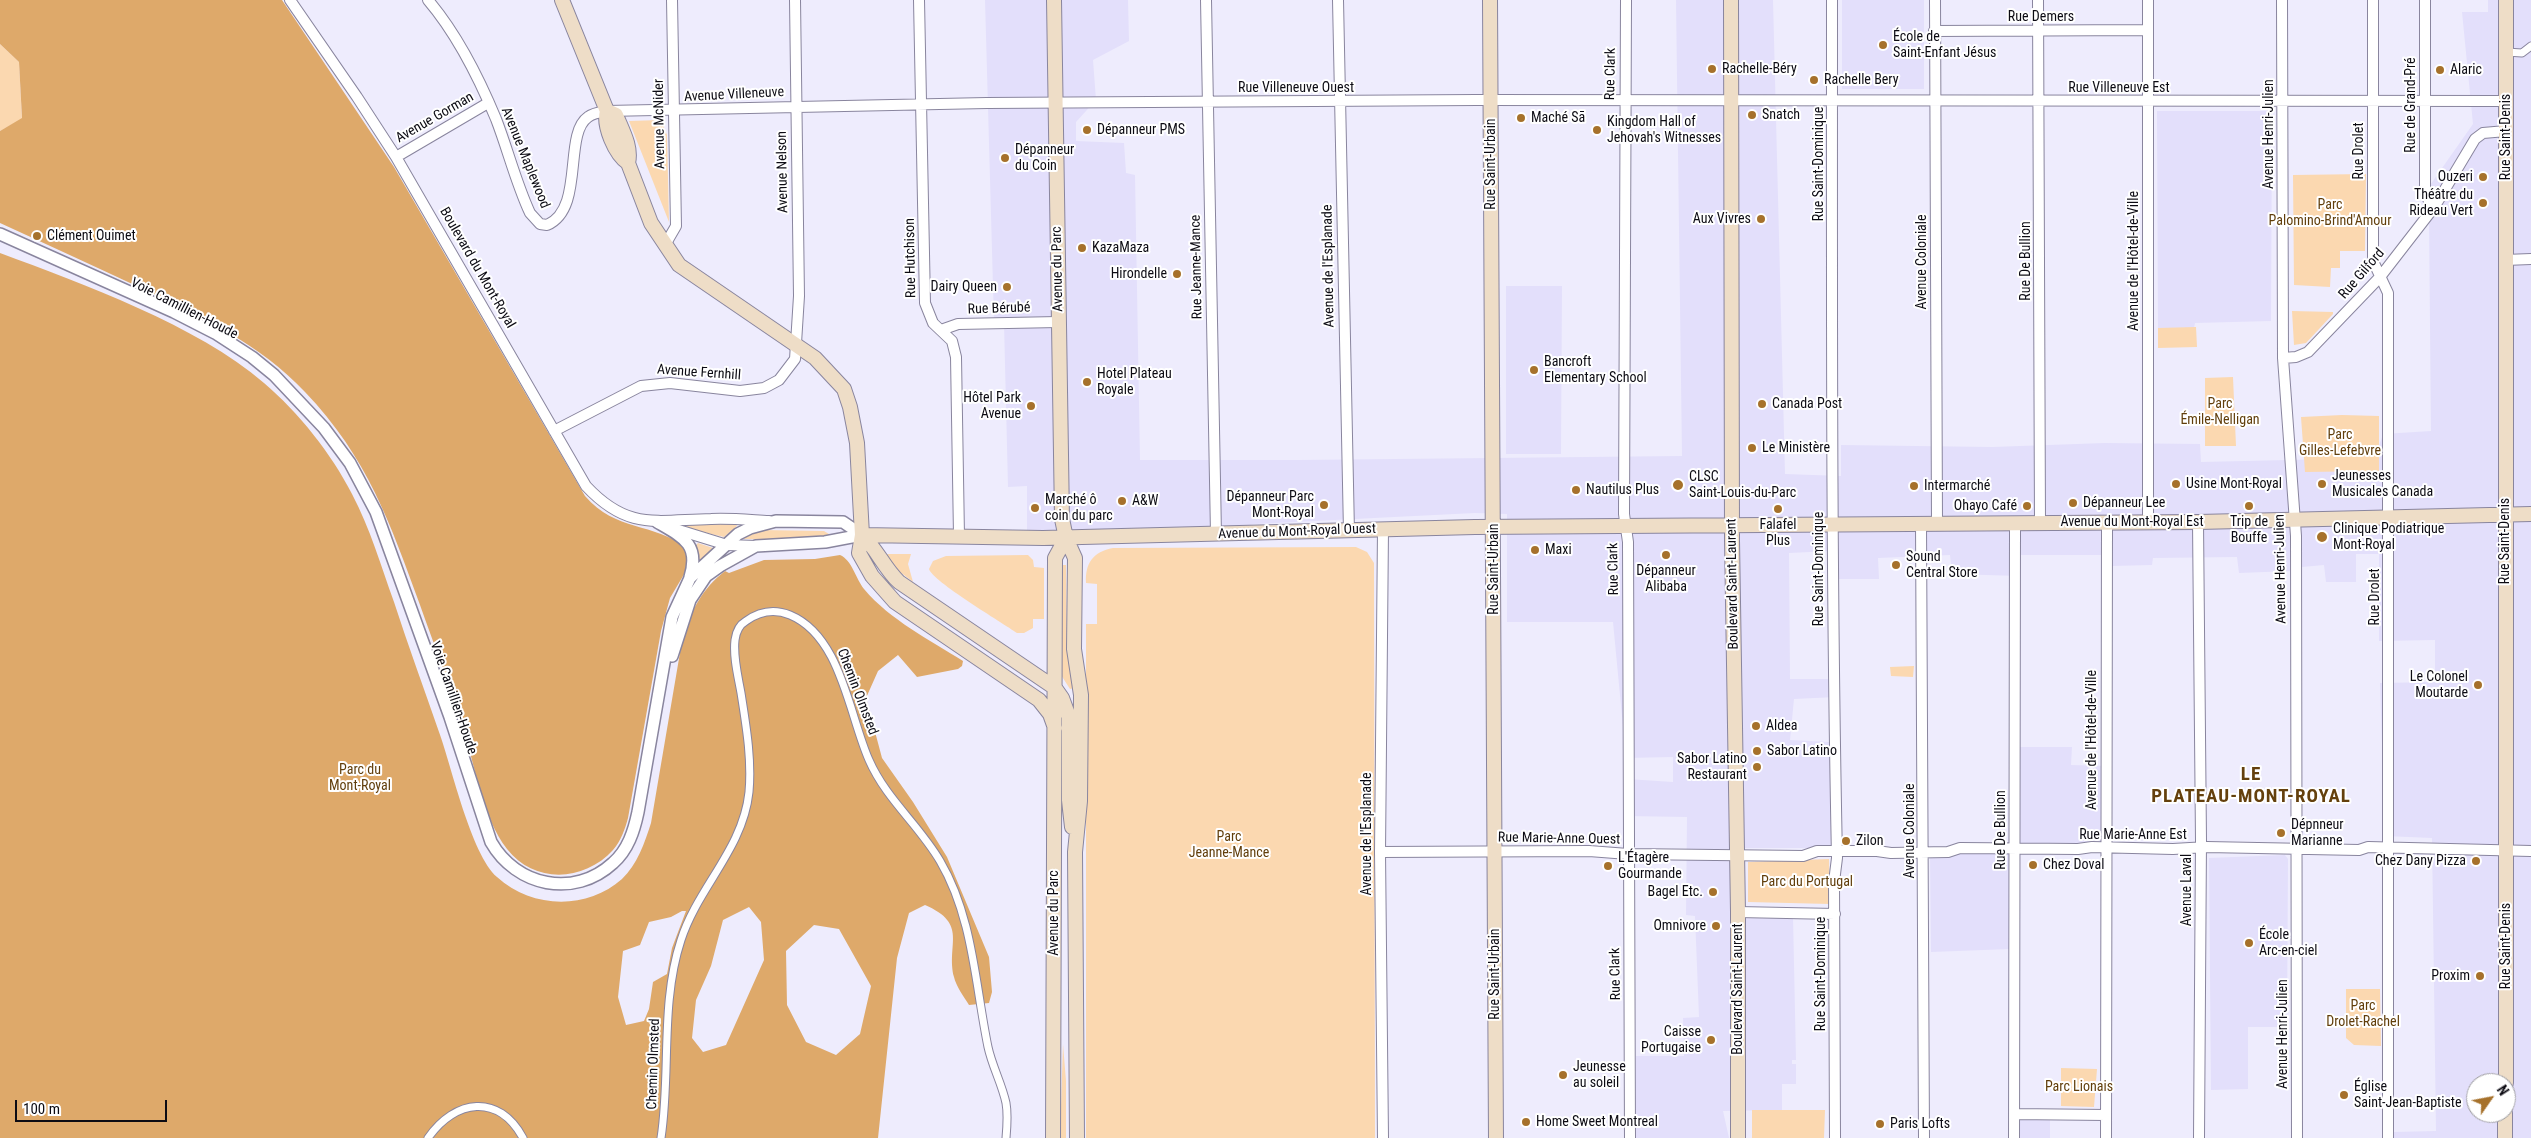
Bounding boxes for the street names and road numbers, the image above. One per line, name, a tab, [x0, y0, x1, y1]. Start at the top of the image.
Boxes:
street label: Rue Demers	[2008, 9, 2074, 25]
street label: Rue Clark	[1602, 48, 1620, 100]
street label: Rue de Grand-Pré	[2403, 57, 2419, 153]
street label: Avenue McNider	[651, 79, 669, 169]
street label: Avenue Henri-Julien	[2261, 79, 2277, 189]
street label: Rue Villeneuve Ouest	[1238, 80, 1354, 96]
street label: Rue Villeneuve Est	[2068, 80, 2170, 96]
street label: Avenue Villeneuve	[684, 84, 784, 106]
street label: Avenue Gorman	[393, 89, 477, 147]
street label: Rue Saint-Denis	[2498, 94, 2514, 180]
street label: Avenue Maplewood	[497, 105, 553, 211]
street label: Rue Saint-Dominique	[1811, 107, 1827, 221]
street label: Rue Saint-Urbain	[1483, 118, 1499, 210]
street label: Rue Drolet	[2351, 122, 2367, 180]
street label: Avenue Nelson	[774, 131, 792, 213]
street label: Avenue de l'Hôtel-de-Ville	[2126, 191, 2142, 331]
street label: Avenue de l'Esplanade	[1320, 204, 1338, 328]
street label: Boulevard du Mont-Royal	[435, 205, 519, 331]
street label: Avenue Coloniale	[1914, 214, 1930, 310]
street label: Rue Jeanne-Mance	[1188, 215, 1206, 319]
street label: Rue Hutchison	[902, 218, 920, 298]
street label: Rue De Bullion	[2018, 221, 2034, 301]
street label: Avenue du Parc	[1049, 226, 1067, 312]
street label: Rue Gilford	[2336, 245, 2388, 303]
street label: Voie Camillien-Houde	[127, 275, 241, 343]
street label: Rue Bérubé	[967, 300, 1031, 318]
street label: Avenue Fernhill	[656, 362, 742, 384]
street label: Rue Saint-Denis	[2497, 498, 2513, 584]
street label: Rue Saint-Dominique	[1811, 512, 1827, 626]
street label: Avenue du Mont-Royal Est	[2060, 514, 2204, 530]
street label: Avenue Henri-Julien	[2272, 514, 2290, 624]
street label: Boulevard Saint-Laurent	[1723, 518, 1743, 650]
street label: Avenue du Mont-Royal Ouest	[1218, 521, 1376, 543]
street label: Rue Saint-Urbain	[1486, 523, 1502, 615]
street label: Rue Clark	[1605, 543, 1623, 595]
street label: Rue Drolet	[2367, 568, 2383, 626]
street label: Voie Camillien-Houde	[426, 639, 480, 757]
street label: Chemin Olmsted	[833, 646, 881, 738]
street label: Avenue de l'Hôtel-de-Ville	[2084, 670, 2100, 810]
street label: Avenue de l'Esplanade	[1359, 772, 1375, 896]
street label: Avenue Coloniale	[1902, 783, 1918, 879]
street label: Rue De Bullion	[1993, 790, 2009, 870]
street label: Rue Marie-Anne Est	[2079, 827, 2187, 843]
street label: Rue Marie-Anne Ouest	[1498, 830, 1620, 848]
street label: Avenue Laval	[2179, 854, 2195, 926]
street label: Avenue du Parc	[1046, 870, 1062, 956]
street label: Rue Saint-Denis	[2498, 903, 2514, 989]
street label: Rue Saint-Dominique	[1813, 917, 1829, 1031]
street label: Boulevard Saint-Laurent	[1730, 923, 1746, 1055]
street label: Rue Saint-Urbain	[1487, 928, 1503, 1020]
street label: Rue Clark	[1607, 948, 1625, 1000]
street label: Avenue Henri-Julien	[2275, 979, 2291, 1089]
street label: Chemin Olmsted	[644, 1018, 664, 1110]

